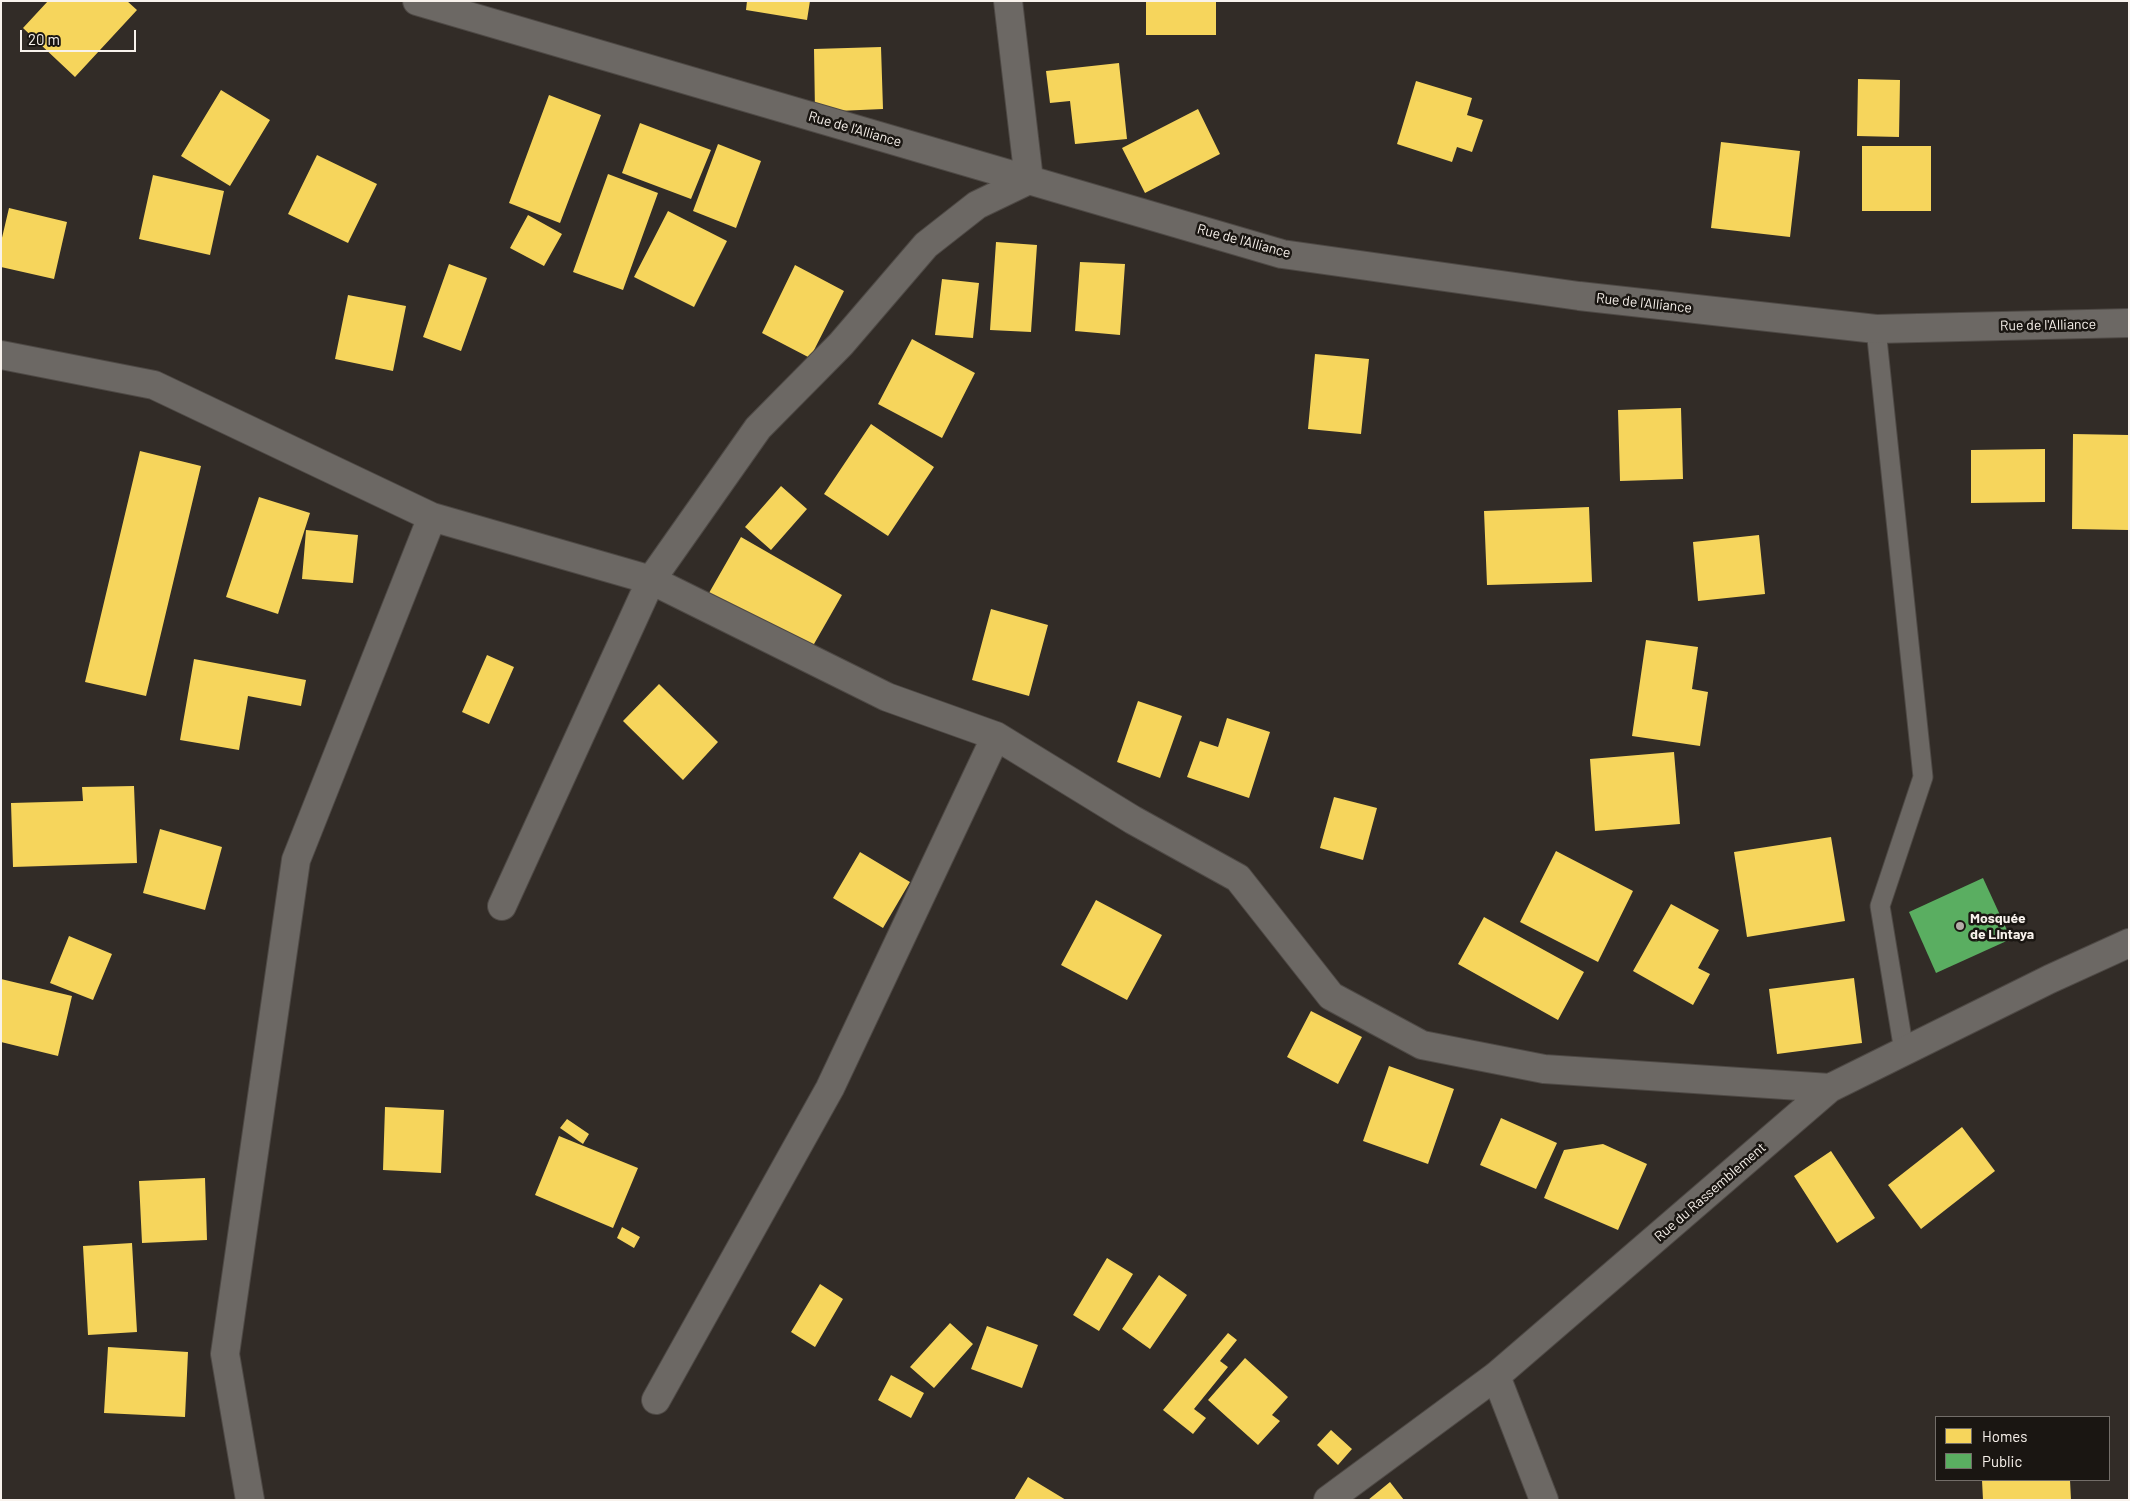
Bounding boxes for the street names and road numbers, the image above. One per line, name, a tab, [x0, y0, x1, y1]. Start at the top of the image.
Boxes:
street label: Rue de l'Alliance	[806, 108, 904, 150]
street label: Rue de l'Alliance	[1195, 220, 1293, 262]
street label: Rue de l'Alliance	[1595, 290, 1693, 316]
street label: Rue de l'Alliance	[2000, 316, 2096, 334]
street label: Rue du Rassemblement	[1651, 1139, 1769, 1245]

